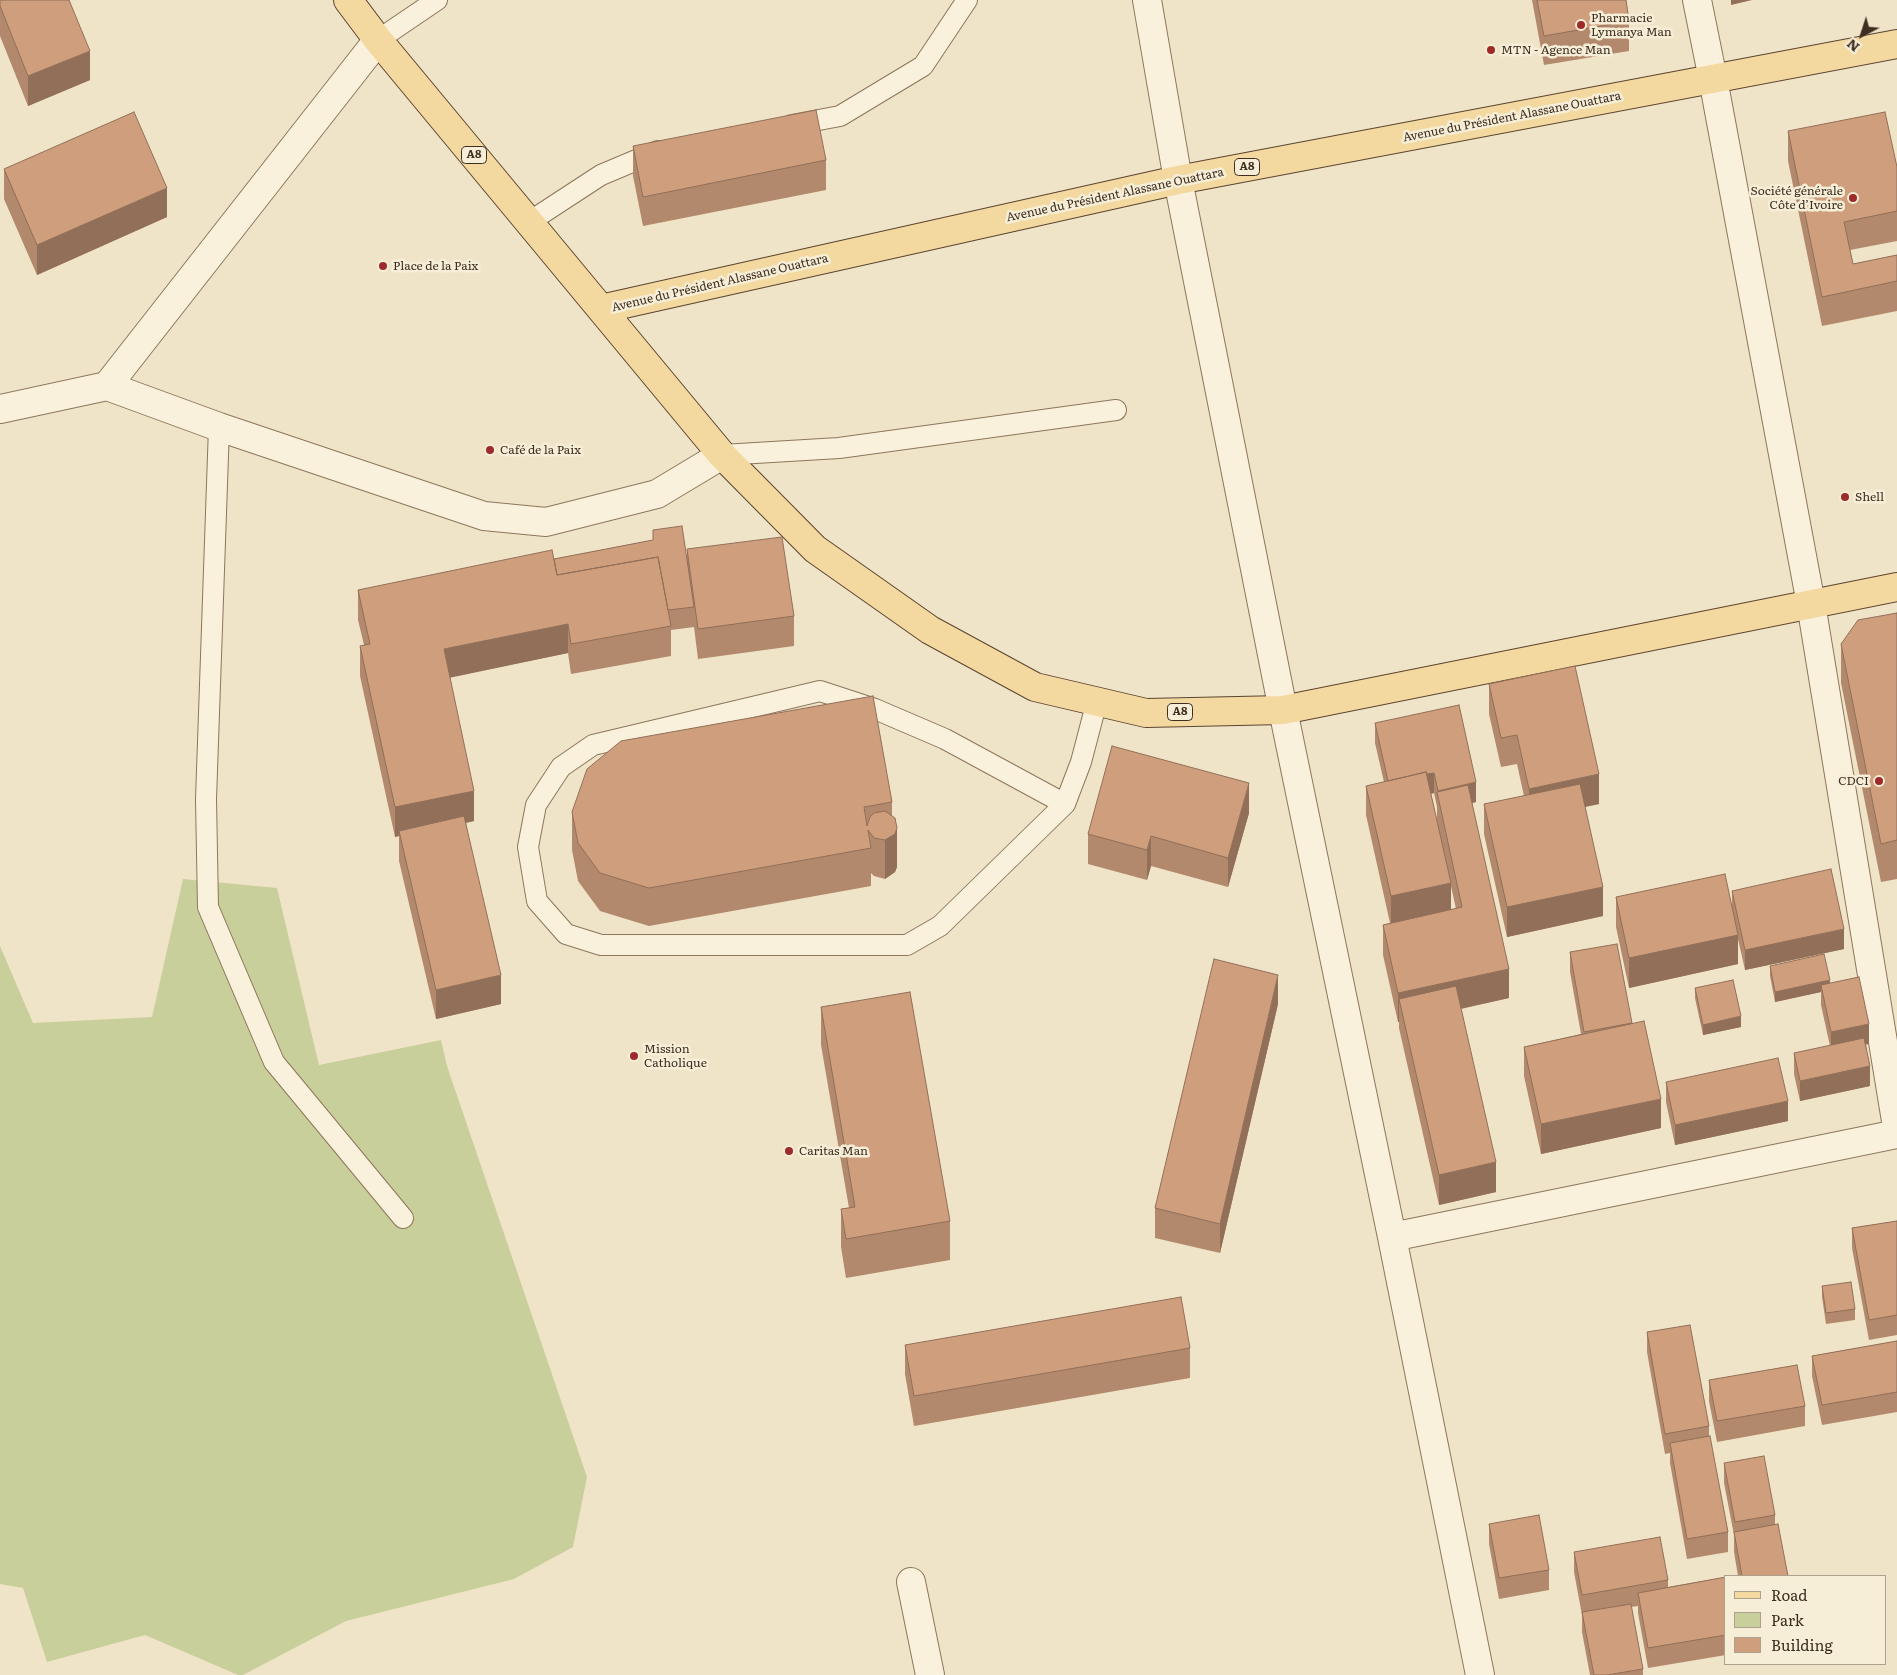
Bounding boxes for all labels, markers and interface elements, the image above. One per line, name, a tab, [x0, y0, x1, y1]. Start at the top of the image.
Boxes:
north arrow	[1837, 10, 1887, 60]
place label: Pharmacie Lymanya Man	[1591, 11, 1672, 39]
marker: Pharmacie Lymanya Man	[1575, 19, 1587, 31]
text: N	[1841, 35, 1863, 58]
place label: MTN - Agence Man	[1501, 43, 1611, 57]
marker: MTN - Agence Man	[1485, 44, 1497, 56]
street label: Avenue du Président Alassane Ouattara	[1402, 89, 1622, 145]
road number: A8	[462, 146, 486, 164]
road number: A8	[1234, 158, 1260, 176]
street label: Avenue du Président Alassane Ouattara	[1005, 165, 1225, 225]
place label: Société générale Côte d’Ivoire	[1751, 184, 1843, 212]
marker: Société générale Côte d’Ivoire	[1847, 192, 1859, 204]
street label: Avenue du Président Alassane Ouattara	[610, 251, 830, 315]
place label: Place de la Paix	[393, 259, 478, 273]
marker: Place de la Paix	[377, 260, 389, 272]
place label: Café de la Paix	[500, 443, 581, 457]
marker: Café de la Paix	[484, 444, 496, 456]
place label: Shell	[1855, 490, 1884, 504]
marker: Shell	[1839, 491, 1851, 503]
road number: A8	[1168, 704, 1192, 720]
place label: CDCI	[1838, 774, 1869, 788]
marker: CDCI	[1873, 775, 1885, 787]
place label: Mission Catholique	[644, 1042, 707, 1070]
marker: Mission Catholique	[628, 1050, 640, 1062]
place label: Caritas Man	[799, 1144, 868, 1158]
marker: Caritas Man	[783, 1145, 795, 1157]
legend	[1724, 1575, 1887, 1665]
text: Road	[1771, 1583, 1807, 1606]
text: Park	[1771, 1608, 1804, 1631]
text: Building	[1771, 1633, 1833, 1656]

